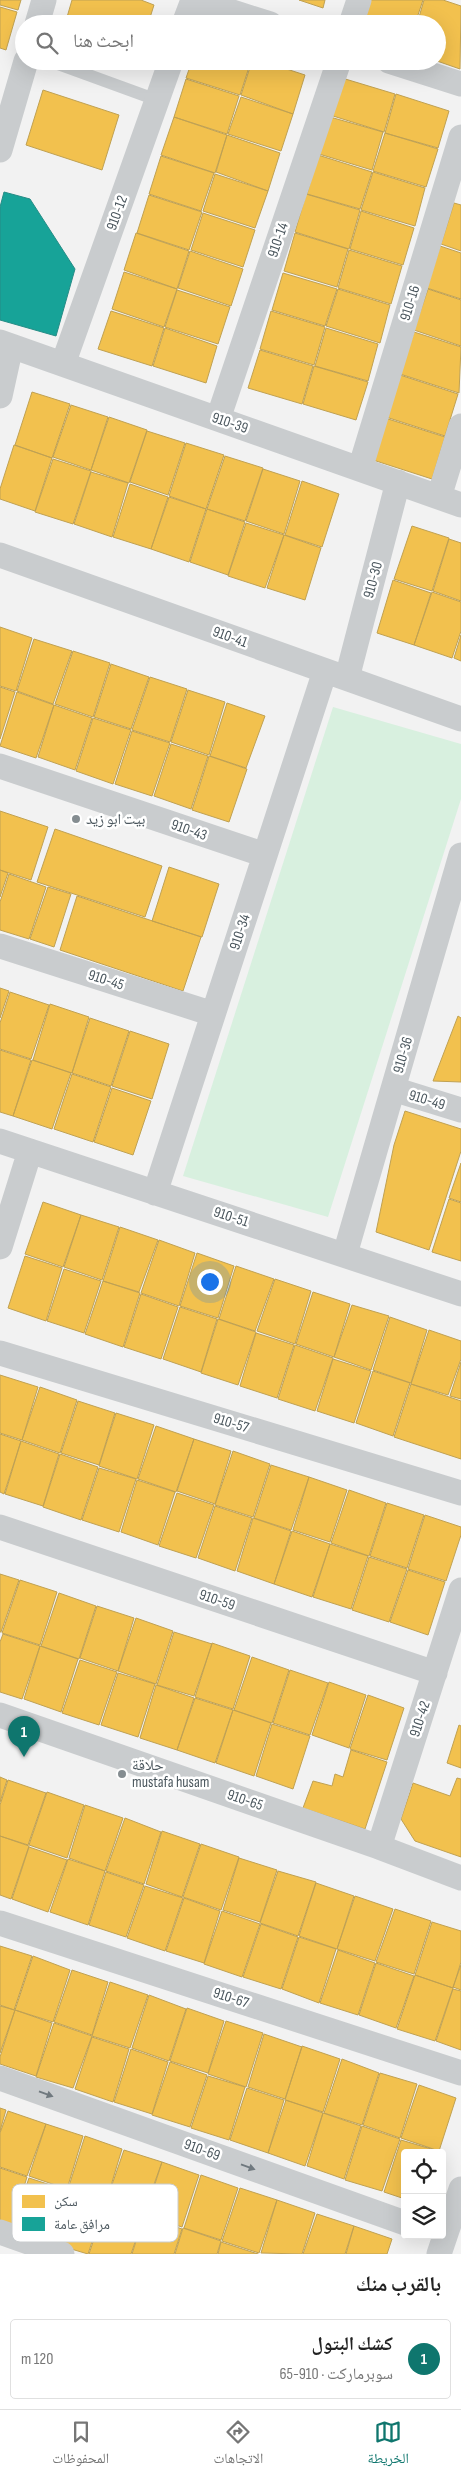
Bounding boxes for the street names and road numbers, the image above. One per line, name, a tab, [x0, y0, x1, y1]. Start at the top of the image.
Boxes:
street label: 910-12	[102, 193, 132, 233]
street label: 910-14	[263, 220, 293, 260]
street label: 910-16	[396, 283, 424, 323]
street label: 910-39	[209, 408, 251, 438]
street label: 910-30	[359, 560, 387, 600]
street label: 910-41	[210, 622, 251, 652]
street label: 910-43	[169, 815, 209, 845]
street label: 910-34	[225, 912, 255, 952]
street label: 910-45	[86, 965, 126, 995]
street label: 910-36	[389, 1035, 417, 1075]
street label: 910-49	[407, 1085, 447, 1115]
street label: 910-51	[211, 1202, 251, 1232]
street label: 910-57	[211, 1409, 251, 1437]
street label: 910-59	[197, 1585, 237, 1615]
street label: 910-42	[405, 1699, 435, 1739]
street label: 910-65	[225, 1785, 265, 1815]
street label: 910-67	[211, 1983, 251, 2013]
street label: 910-69	[181, 2135, 223, 2165]

